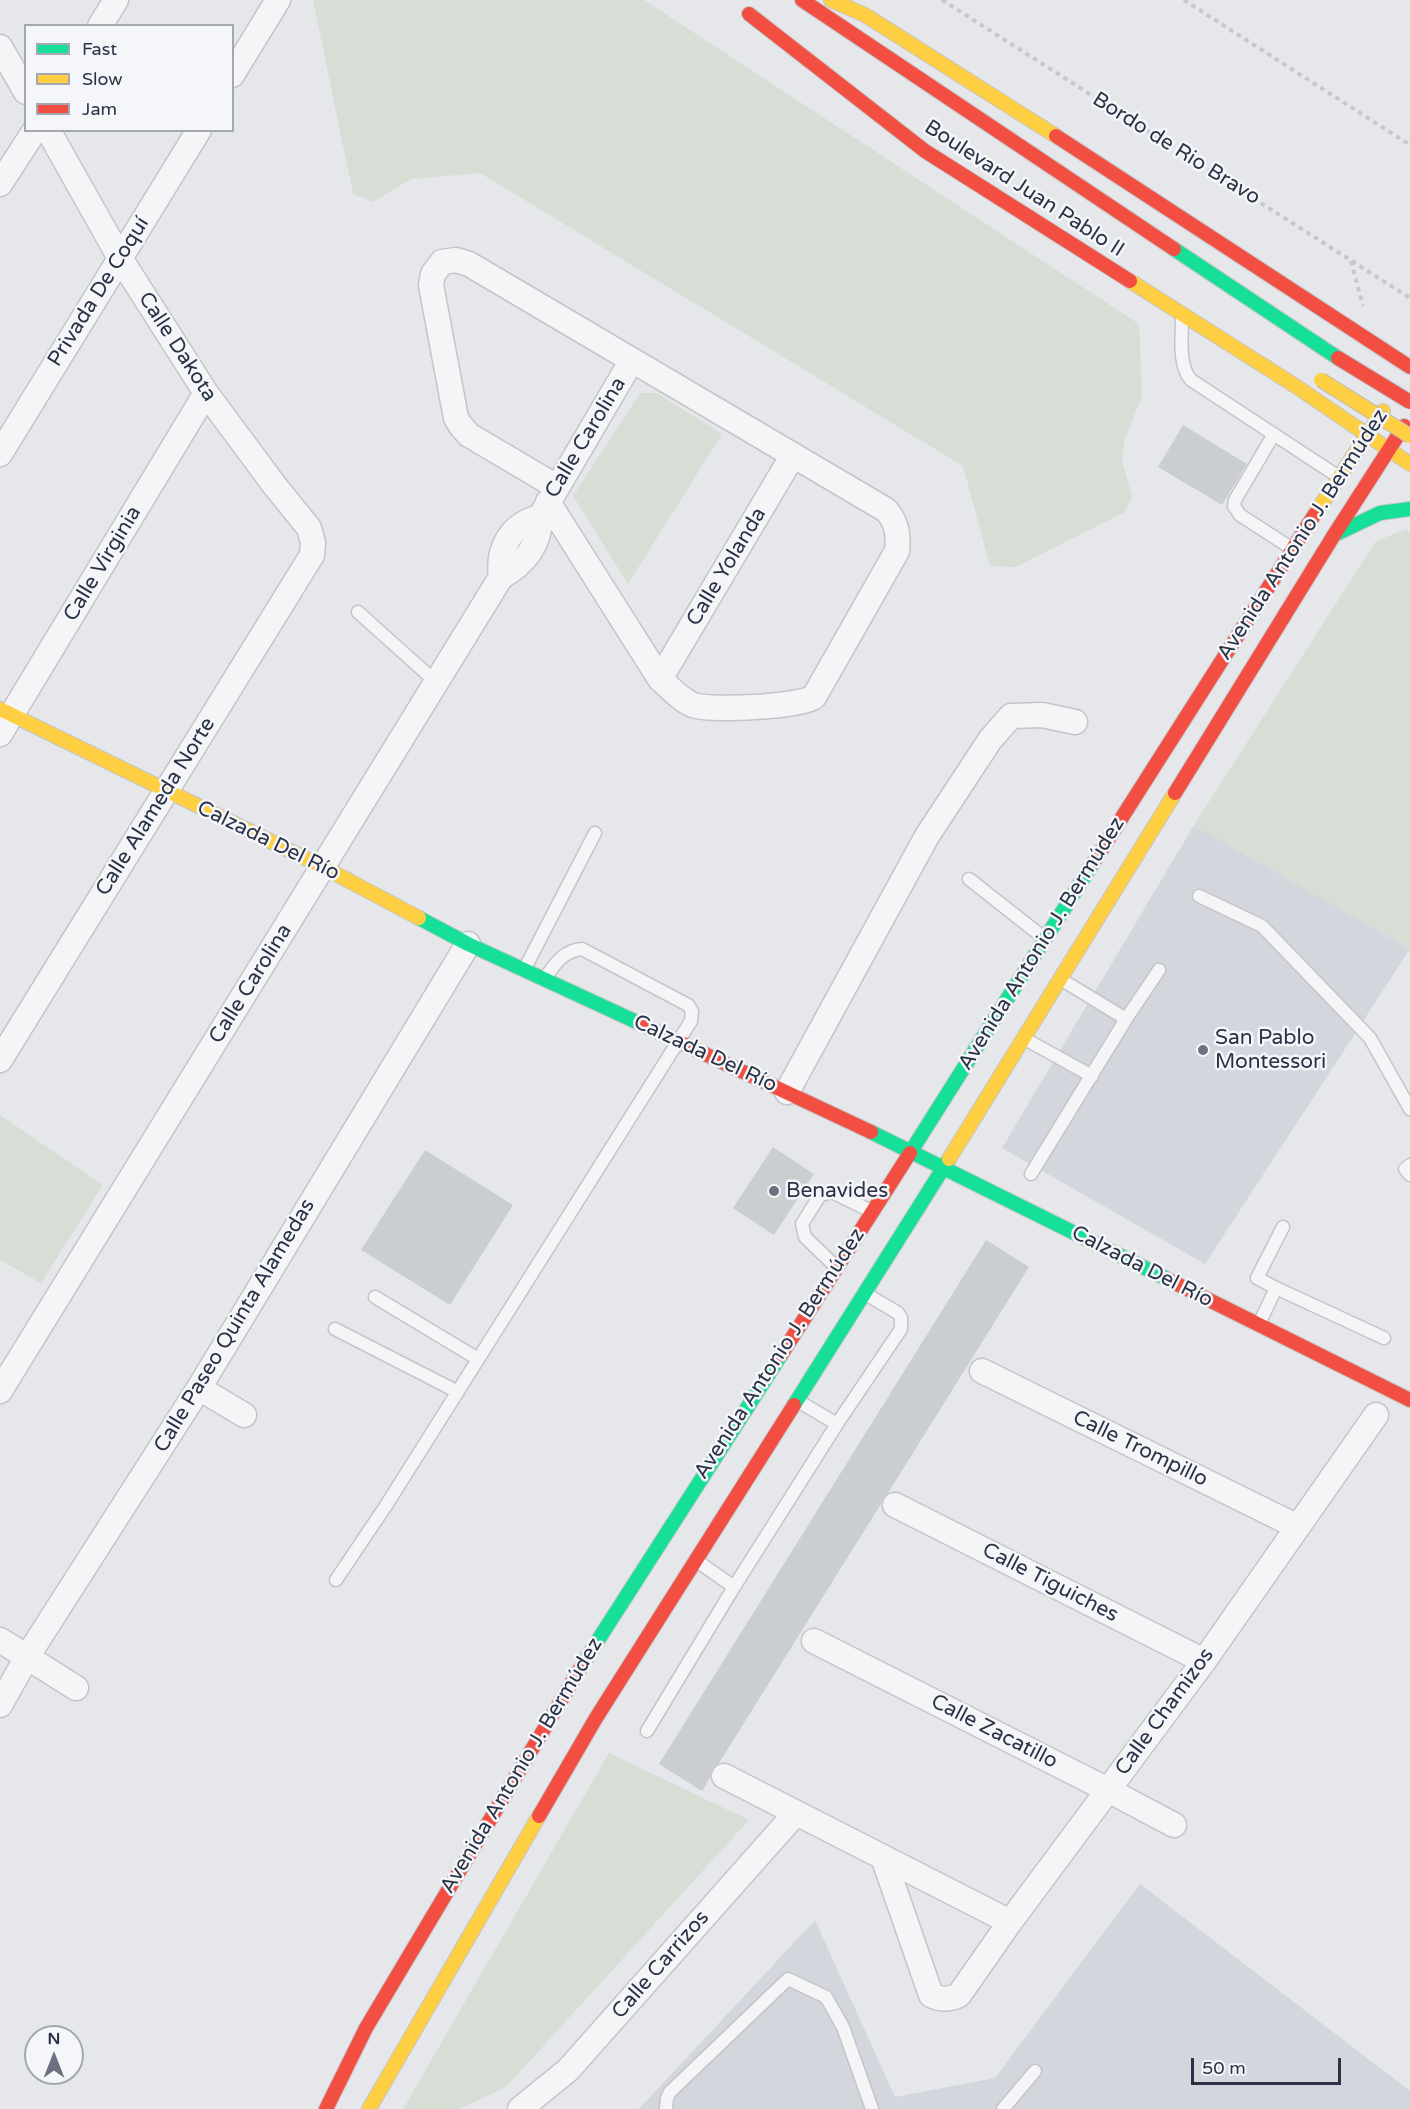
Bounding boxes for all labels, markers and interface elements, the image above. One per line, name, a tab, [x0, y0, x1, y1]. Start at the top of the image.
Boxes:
legend	[24, 24, 234, 132]
text: Fast	[82, 38, 117, 60]
text: Slow	[82, 68, 123, 90]
street label: Bordo de Rio Bravo	[1087, 87, 1265, 211]
text: Jam	[82, 98, 117, 120]
street label: Boulevard Juan Pablo II	[919, 115, 1129, 263]
street label: Privada De Coquí	[43, 213, 155, 371]
street label: Calle Dakota	[132, 288, 222, 406]
street label: Calle Carolina	[540, 373, 632, 503]
street label: Avenida Antonio J. Bermúdez	[1212, 405, 1394, 665]
street label: Calle Virginia	[59, 502, 147, 626]
street label: Calle Yolanda	[682, 503, 772, 631]
street label: Calle Alameda Norte	[91, 713, 221, 901]
street label: Calzada Del Río	[193, 796, 343, 886]
street label: Avenida Antonio J. Bermúdez	[953, 813, 1131, 1075]
street label: Calle Carolina	[204, 920, 298, 1048]
street label: Calzada Del Río	[629, 1010, 781, 1098]
place label: San Pablo Montessori	[1215, 1025, 1326, 1075]
marker: San Pablo Montessori	[1196, 1043, 1210, 1057]
place label: Benavides	[786, 1178, 888, 1204]
marker: Benavides	[767, 1184, 781, 1198]
street label: Calle Paseo Quinta Alamedas	[149, 1195, 321, 1457]
street label: Calzada Del Río	[1067, 1221, 1217, 1313]
street label: Avenida Antonio J. Bermúdez	[689, 1224, 871, 1484]
street label: Calle Trompillo	[1068, 1405, 1212, 1493]
street label: Calle Tiguiches	[978, 1538, 1122, 1628]
street label: Avenida Antonio J. Bermúdez	[436, 1634, 608, 1898]
street label: Calle Chamizos	[1110, 1643, 1220, 1781]
street label: Calle Zacatillo	[927, 1689, 1061, 1775]
street label: Calle Carrizos	[607, 1906, 715, 2024]
north arrow	[24, 2025, 84, 2085]
text: N	[48, 2029, 60, 2049]
scale bar	[1194, 2046, 1344, 2084]
text: 50 m	[1202, 2057, 1246, 2079]

